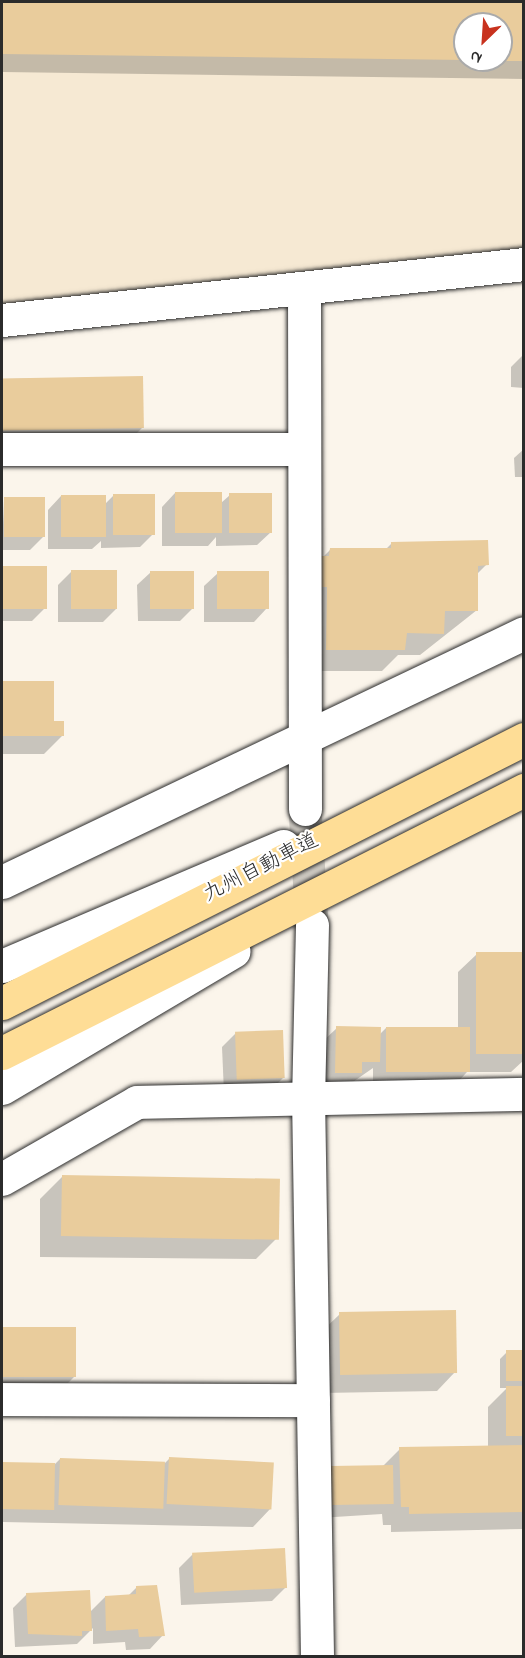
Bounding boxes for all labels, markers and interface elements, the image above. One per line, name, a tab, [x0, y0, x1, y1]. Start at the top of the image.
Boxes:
north arrow	[453, 12, 513, 72]
text: N	[466, 43, 486, 70]
street label: 九州自動車道	[199, 828, 323, 908]

